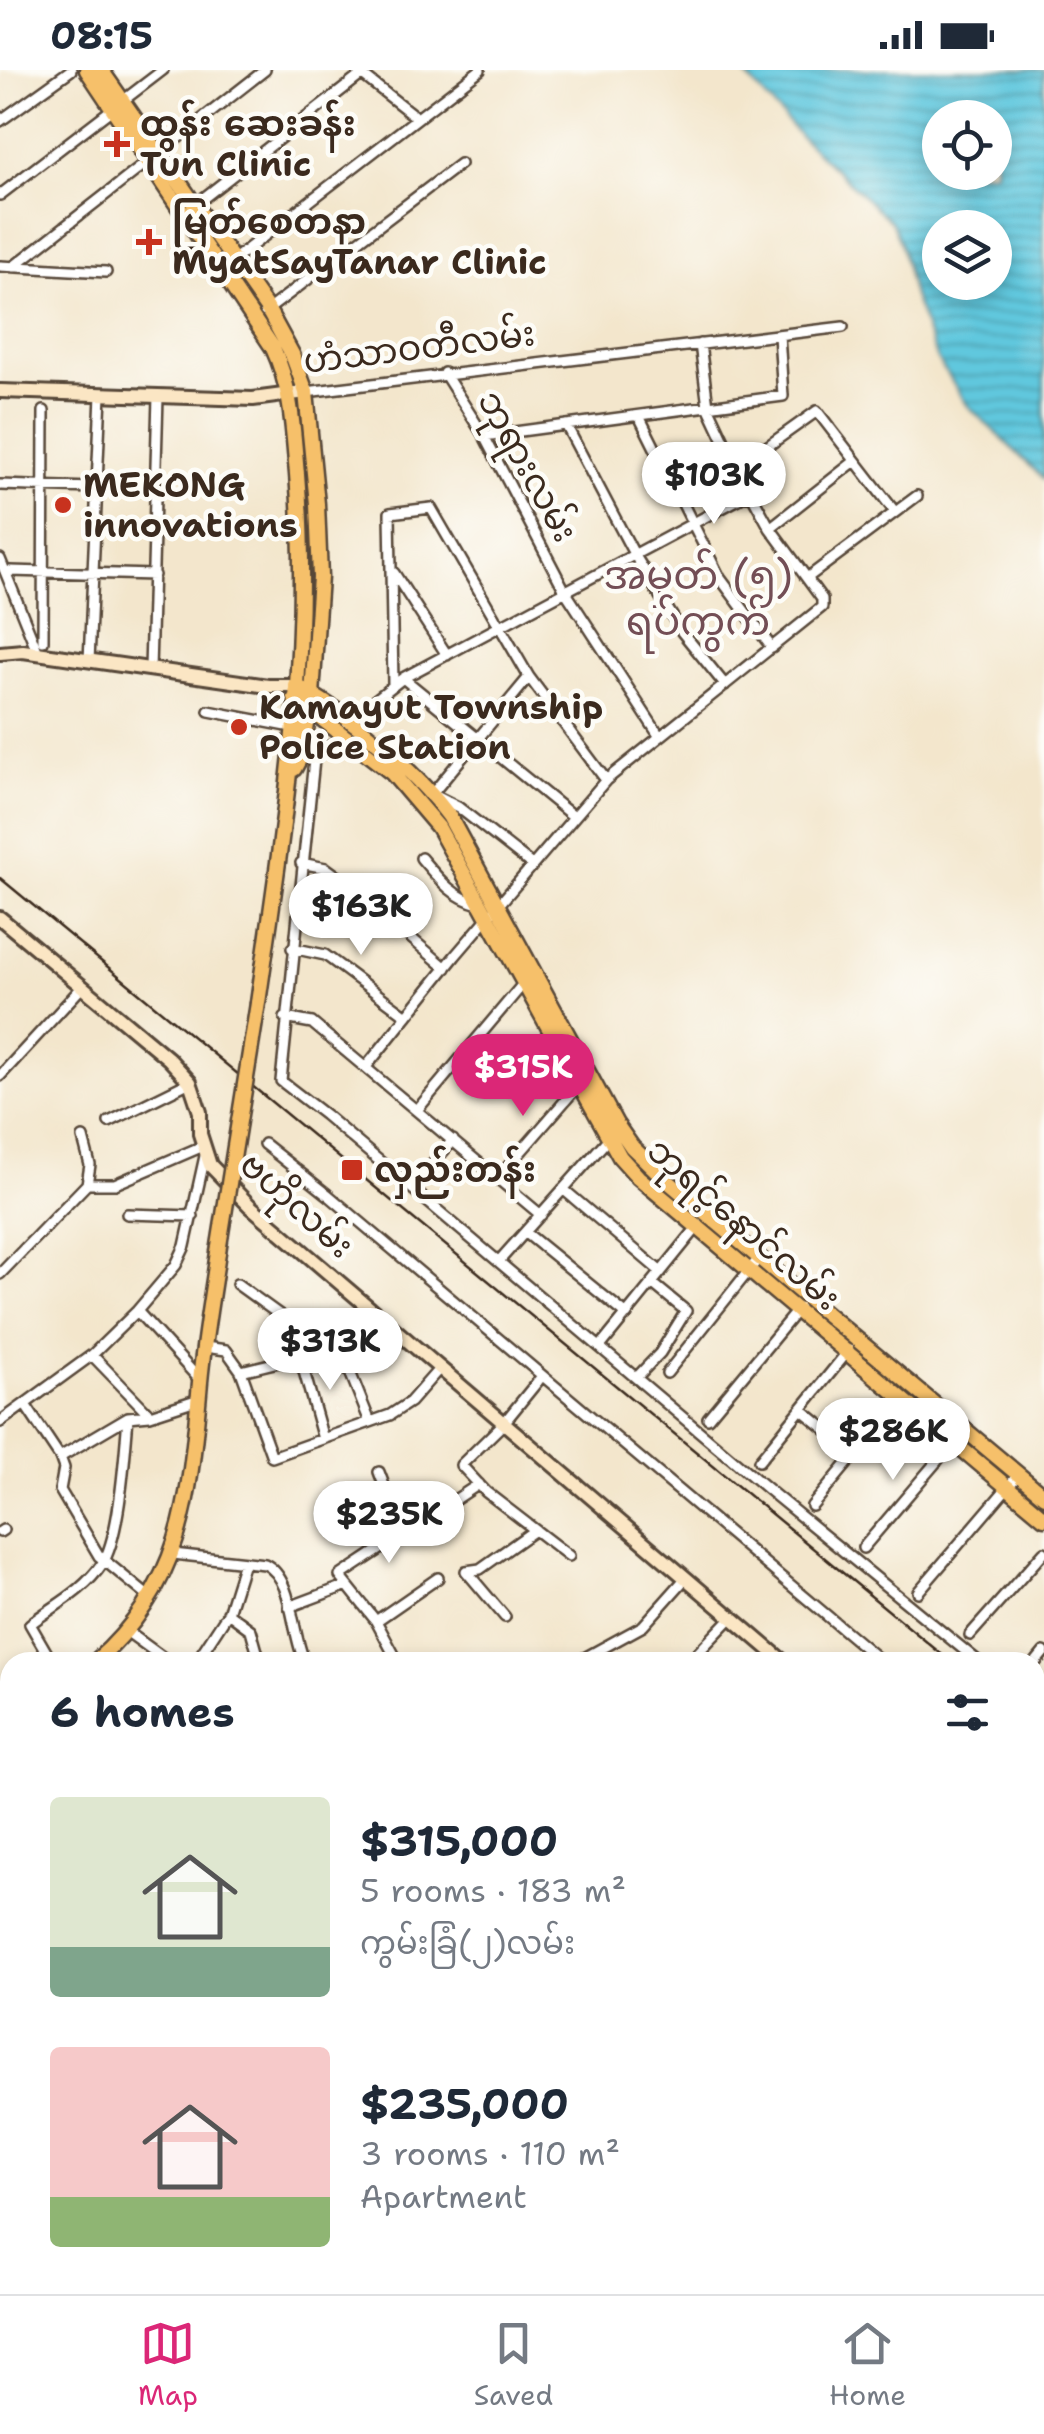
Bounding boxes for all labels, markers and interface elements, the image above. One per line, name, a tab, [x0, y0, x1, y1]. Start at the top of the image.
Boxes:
text: 08:15	[50, 10, 153, 61]
place label: ထွန်း ဆေးခန်း Tun Clinic	[140, 99, 356, 187]
map controls	[922, 100, 1012, 300]
button: locate	[922, 100, 1012, 190]
marker: ထွန်း ဆေးခန်း Tun Clinic	[104, 131, 130, 157]
place label: မြတ်စေတနာ MyatSayTanar Clinic	[172, 197, 547, 285]
button: layers	[922, 210, 1012, 300]
marker: မြတ်စေတနာ MyatSayTanar Clinic	[136, 229, 162, 255]
street label: ဟံသာဝတီလမ်း	[301, 309, 537, 384]
street label: ဘုရားလမ်း	[463, 381, 589, 552]
pin: $103K	[644, 442, 784, 527]
text: $103K	[664, 453, 764, 496]
place label: MEKONG innovations	[83, 461, 298, 548]
marker: MEKONG innovations	[52, 494, 74, 516]
district label: အမှတ် (၅) ရပ်ကွက်	[603, 548, 793, 654]
place label: Kamayut Township Police Station	[259, 683, 603, 770]
marker: Kamayut Township Police Station	[228, 716, 250, 738]
pin: $163K	[291, 873, 431, 958]
text: $163K	[311, 884, 411, 927]
pin: $315K	[453, 1034, 593, 1119]
text: $315K	[473, 1045, 573, 1088]
street label: ဘုရင့်နောင်လမ်း	[634, 1127, 851, 1324]
street label: ဗဟိုလမ်း	[227, 1141, 364, 1272]
place label: လှည်းတန်း	[374, 1145, 536, 1199]
marker: လှည်းတန်း	[339, 1157, 365, 1183]
pin: $313K	[260, 1308, 400, 1393]
text: $313K	[280, 1319, 380, 1362]
pin: $286K	[823, 1398, 963, 1483]
text: $286K	[838, 1409, 948, 1452]
pin: $235K	[319, 1481, 459, 1566]
text: $235K	[335, 1492, 443, 1535]
text: 6 homes	[50, 1684, 235, 1740]
icon: filters	[940, 1685, 995, 1740]
text: $315,000	[360, 1813, 558, 1869]
icon: home	[130, 1837, 250, 1957]
text: 5 rooms · 183 m²	[360, 1869, 626, 1912]
text: ကွမ်းခြံ(၂)လမ်း	[360, 1921, 575, 1964]
text: $235,000	[360, 2076, 569, 2132]
icon: home	[130, 2087, 250, 2207]
text: 3 rooms · 110 m²	[360, 2132, 620, 2175]
text: Apartment	[360, 2175, 527, 2218]
tab: Map	[138, 2316, 198, 2414]
tab: Saved	[474, 2316, 553, 2414]
tab: Home	[829, 2316, 906, 2414]

